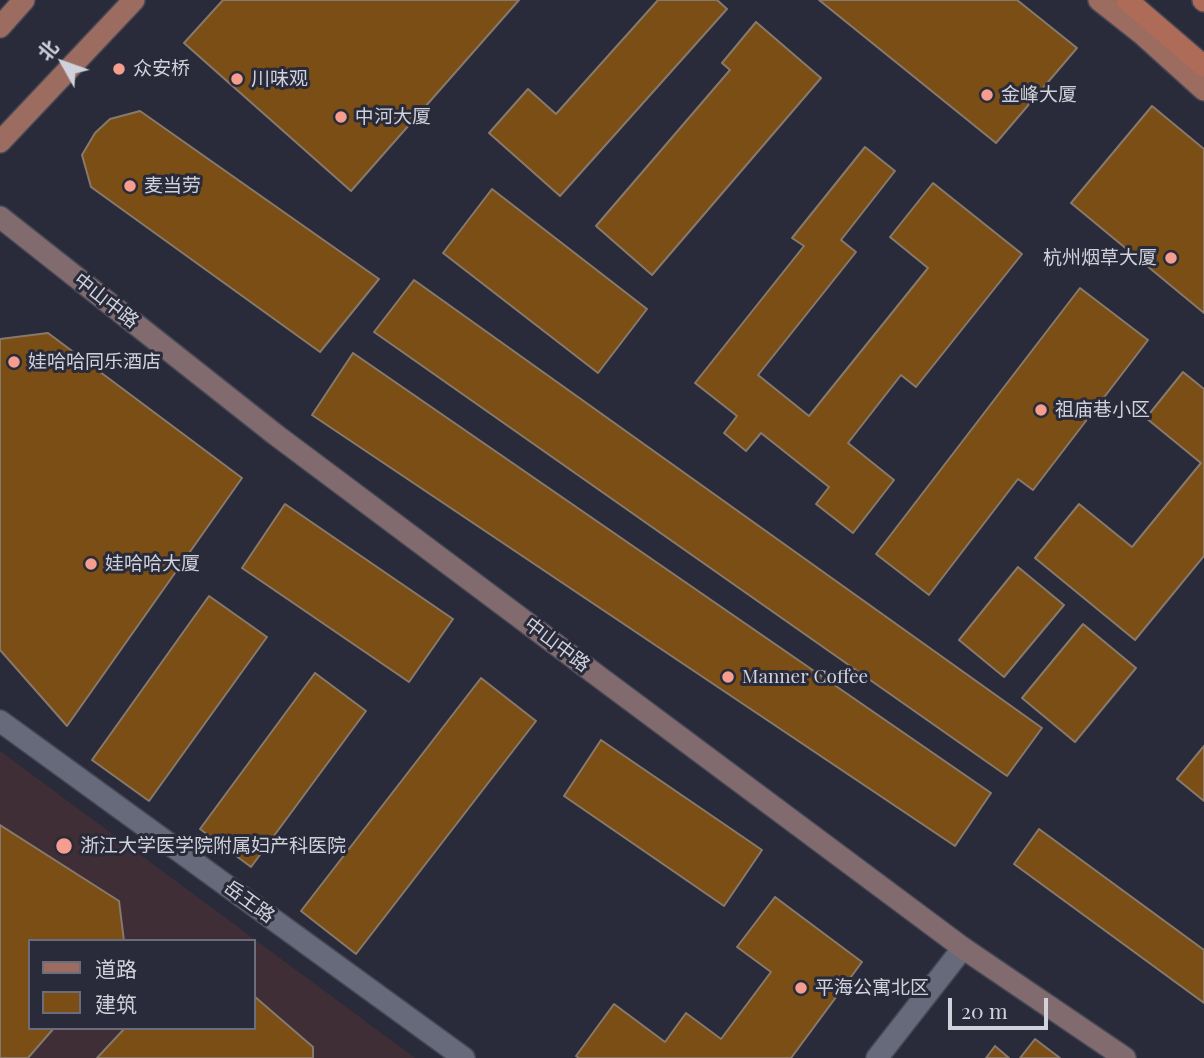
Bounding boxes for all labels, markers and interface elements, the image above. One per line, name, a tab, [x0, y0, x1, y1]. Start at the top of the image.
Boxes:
north arrow	[28, 28, 98, 98]
text: 北	[31, 34, 63, 65]
place label: 众安桥	[133, 58, 190, 80]
marker: 众安桥	[111, 61, 127, 77]
place label: 川味观	[251, 68, 308, 90]
marker: 川味观	[229, 71, 245, 87]
place label: 金峰大厦	[1001, 84, 1077, 106]
marker: 金峰大厦	[979, 87, 995, 103]
place label: 中河大厦	[355, 106, 431, 128]
marker: 中河大厦	[333, 109, 349, 125]
place label: 麦当劳	[144, 175, 201, 197]
marker: 麦当劳	[122, 178, 138, 194]
place label: 杭州烟草大厦	[1043, 247, 1157, 269]
marker: 杭州烟草大厦	[1163, 250, 1179, 266]
street label: 中山中路	[69, 269, 143, 333]
place label: 娃哈哈同乐酒店	[28, 351, 161, 373]
marker: 娃哈哈同乐酒店	[6, 354, 22, 370]
place label: 祖庙巷小区	[1055, 399, 1150, 421]
marker: 祖庙巷小区	[1033, 402, 1049, 418]
place label: 娃哈哈大厦	[105, 553, 200, 575]
marker: 娃哈哈大厦	[83, 556, 99, 572]
street label: 中山中路	[520, 613, 594, 677]
place label: Manner Coffee	[742, 666, 868, 688]
marker: Manner Coffee	[720, 669, 736, 685]
place label: 浙江大学医学院附属妇产科医院	[80, 835, 346, 857]
marker: 浙江大学医学院附属妇产科医院	[54, 836, 74, 856]
street label: 岳王路	[219, 876, 279, 928]
legend	[28, 939, 256, 1030]
text: 道路	[95, 954, 137, 982]
place label: 平海公寓北区	[815, 977, 929, 999]
marker: 平海公寓北区	[793, 980, 809, 996]
scale bar	[952, 984, 1052, 1028]
text: 建筑	[95, 989, 137, 1017]
text: 20 m	[961, 996, 1008, 1024]

